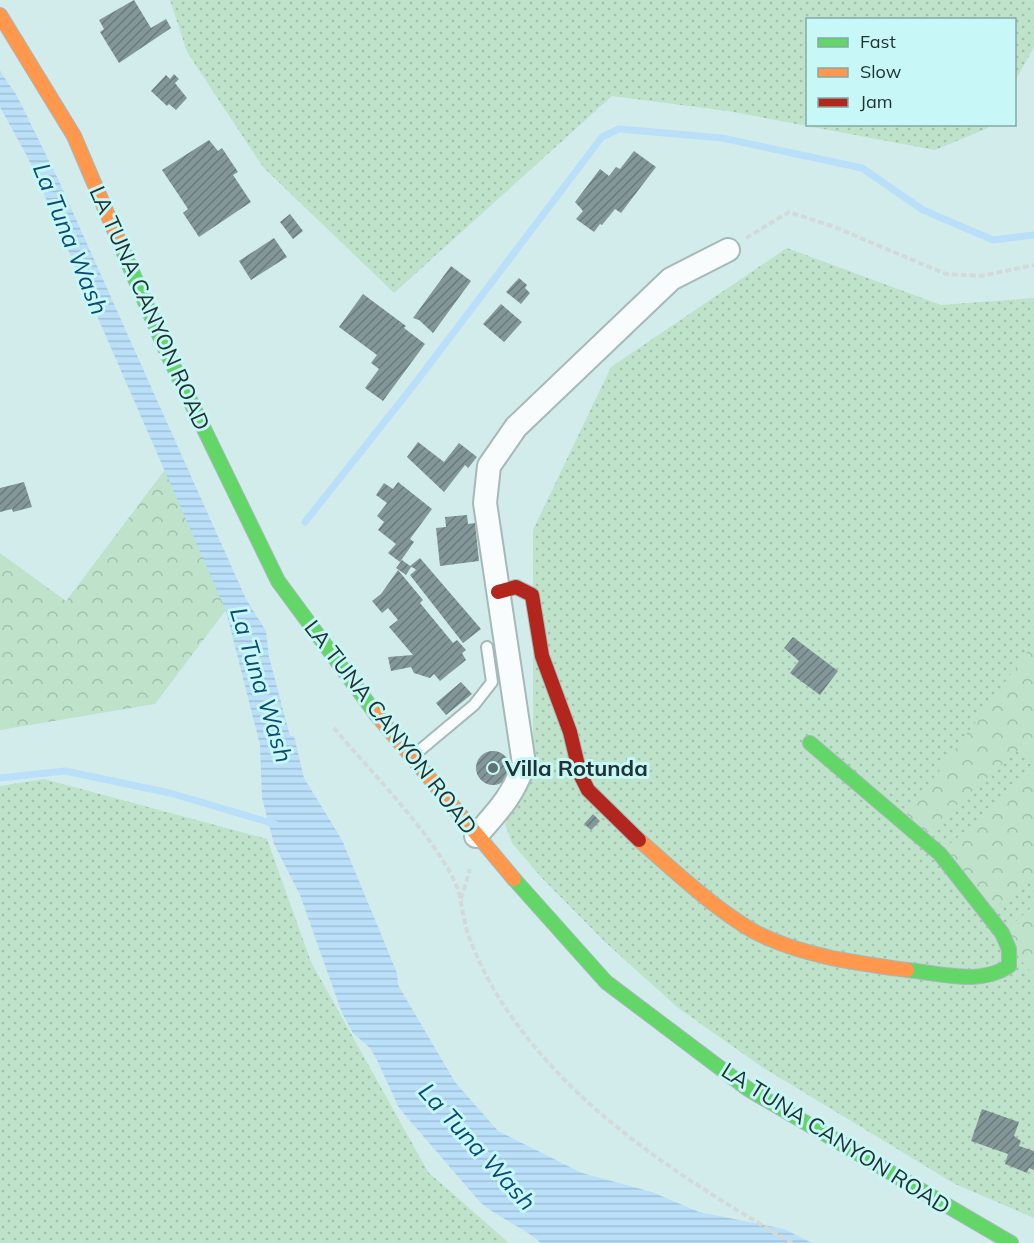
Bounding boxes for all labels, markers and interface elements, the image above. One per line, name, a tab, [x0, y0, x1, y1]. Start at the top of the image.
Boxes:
legend	[806, 18, 1016, 126]
text: Fast	[860, 30, 896, 53]
text: Slow	[860, 60, 902, 83]
text: Jam	[860, 90, 893, 113]
water label: La Tuna Wash	[27, 158, 115, 319]
street label: LA TUNA CANYON ROAD	[83, 182, 217, 434]
water label: La Tuna Wash	[224, 603, 300, 766]
street label: LA TUNA CANYON ROAD	[299, 614, 483, 840]
place label: Villa Rotunda	[504, 754, 648, 782]
marker: Villa Rotunda	[486, 761, 500, 775]
street label: LA TUNA CANYON ROAD	[716, 1056, 956, 1220]
water label: La Tuna Wash	[413, 1077, 543, 1216]

